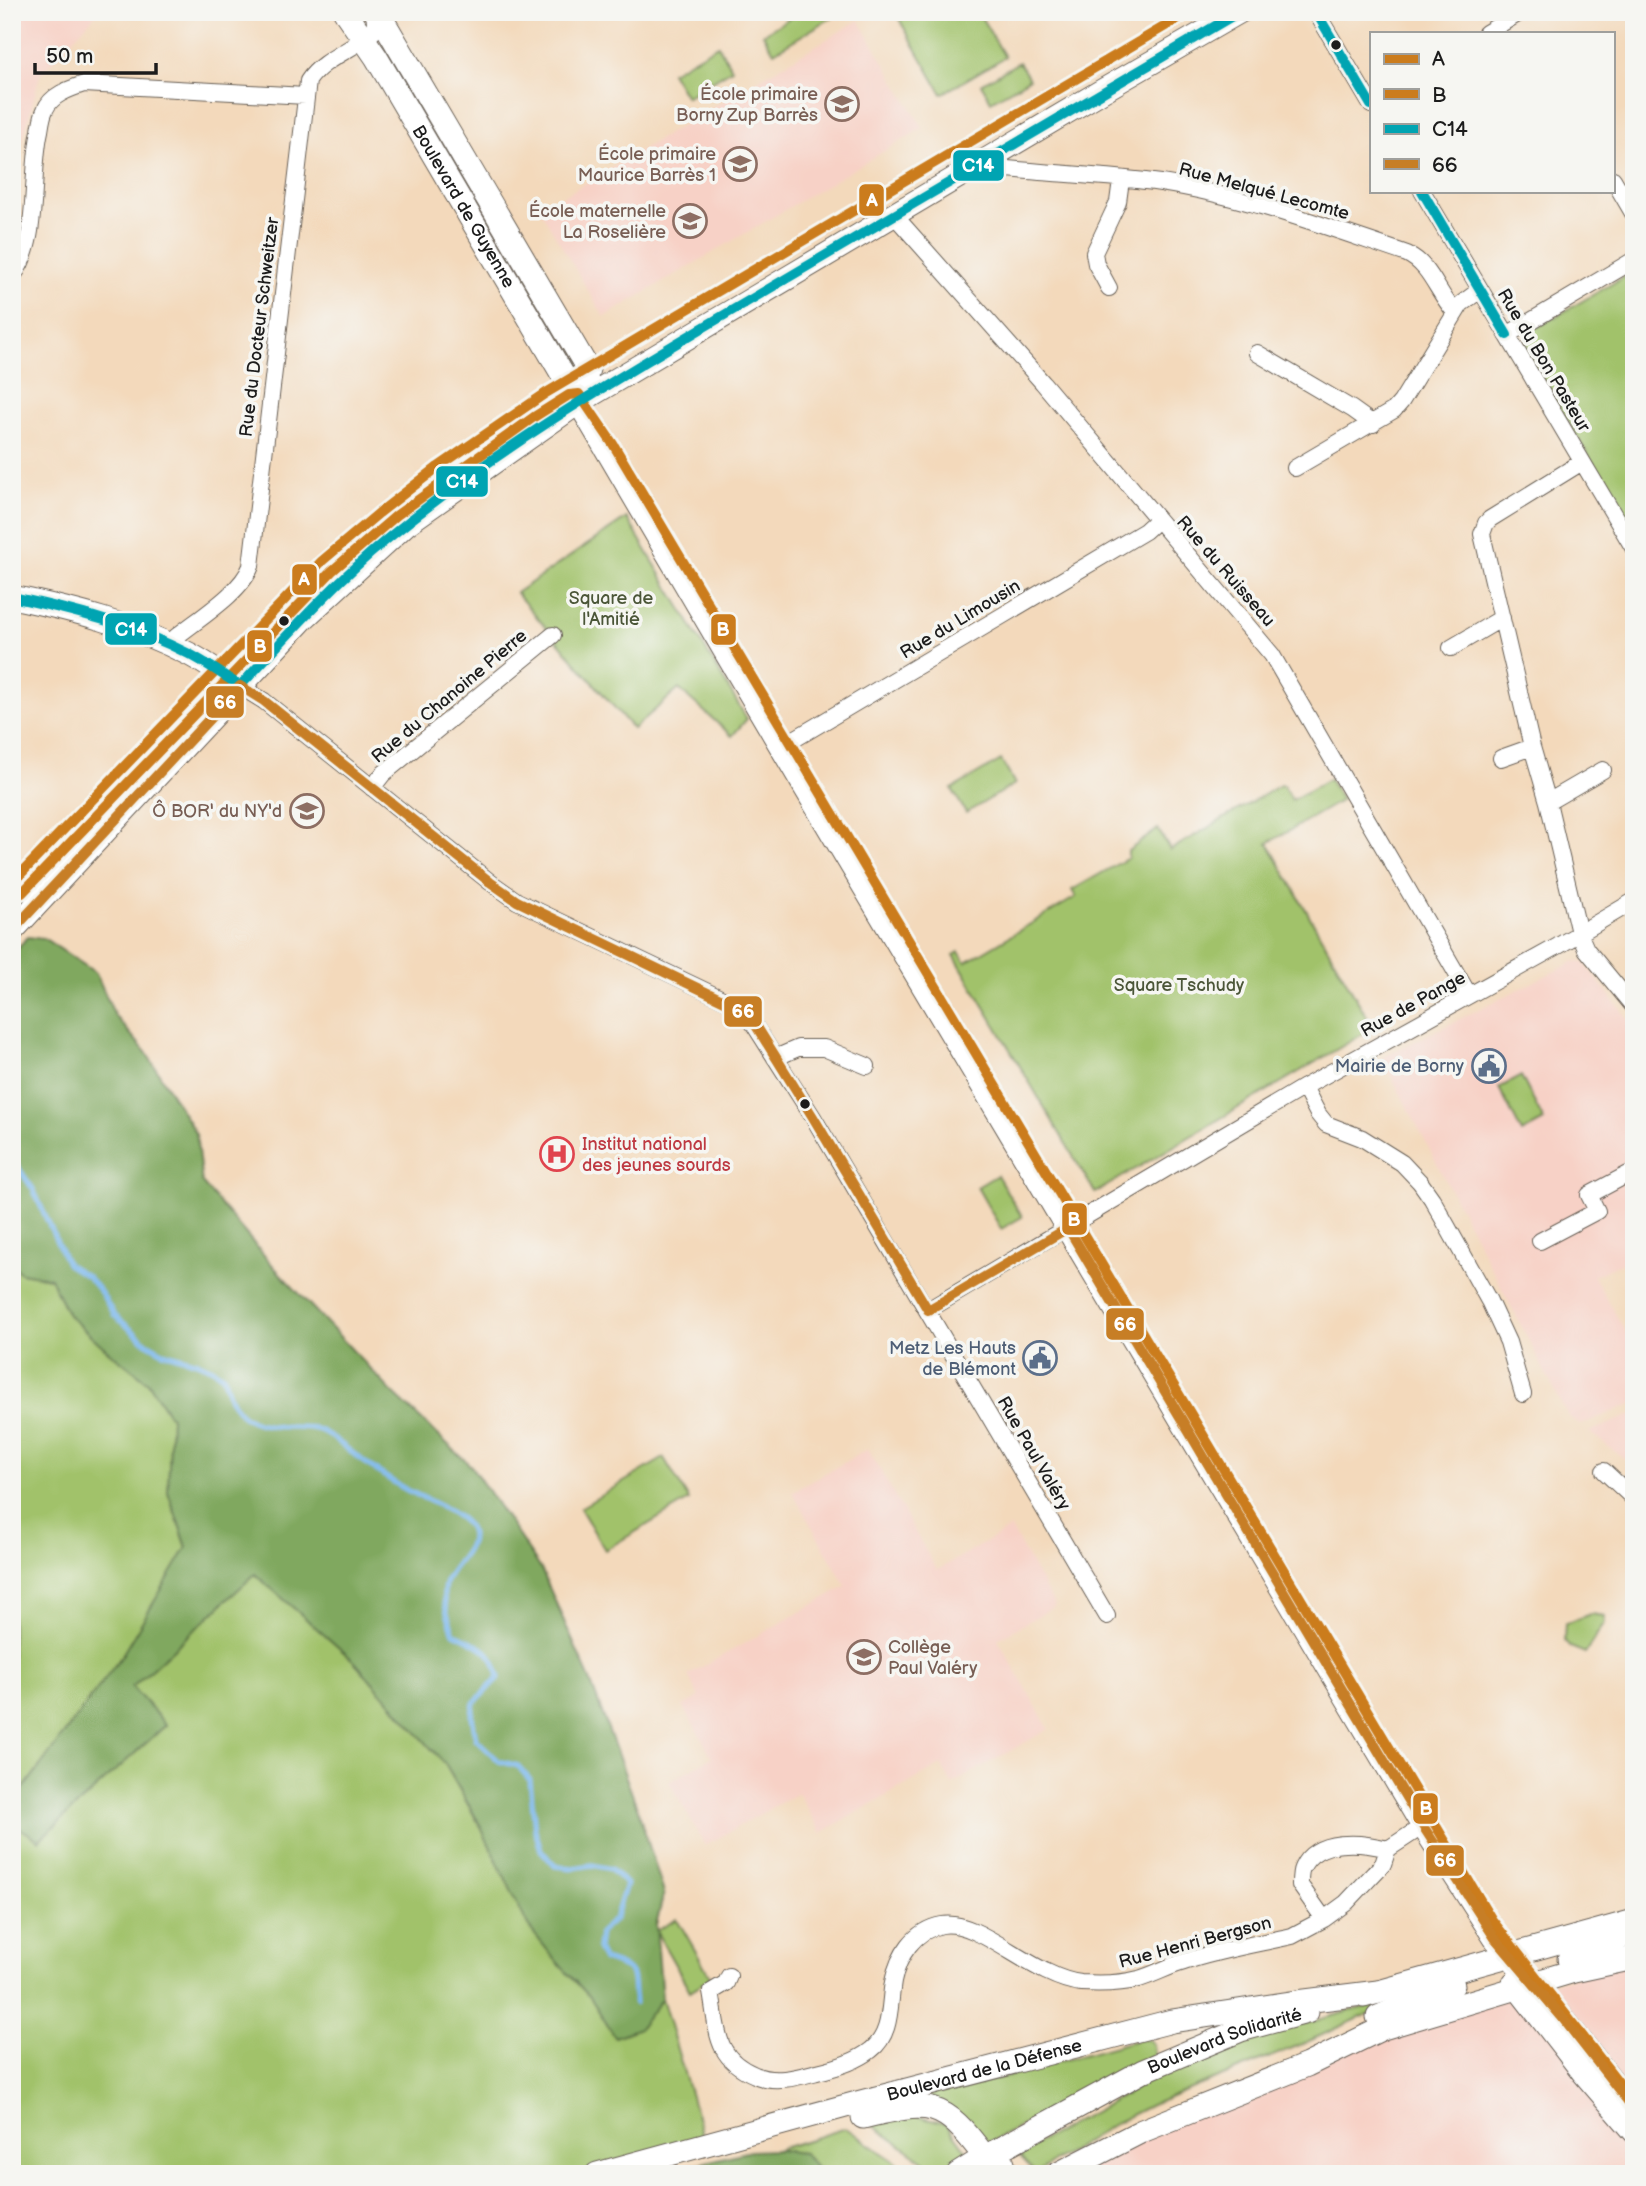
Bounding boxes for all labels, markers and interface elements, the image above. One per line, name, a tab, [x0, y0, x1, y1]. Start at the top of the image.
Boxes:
scale bar	[35, 32, 156, 76]
legend	[1370, 32, 1614, 192]
unlabelled marker	[1329, 38, 1343, 52]
text: 50 m	[46, 44, 93, 69]
text: A	[1432, 47, 1445, 72]
place label: École primaire Borny Zup Barrès	[676, 82, 818, 126]
text: B	[1432, 83, 1446, 108]
school or university icon: École primaire Borny Zup Barrès	[823, 85, 861, 123]
text: C14	[1432, 117, 1468, 142]
street label: Boulevard de Guyenne	[407, 122, 519, 292]
place label: École primaire Maurice Barrès 1	[578, 142, 716, 186]
school or university icon: École primaire Maurice Barrès 1	[721, 145, 759, 183]
line badge: C14	[952, 149, 1005, 182]
text: 66	[1432, 153, 1458, 178]
text: C14	[962, 155, 994, 178]
street label: Rue Melqué Lecomte	[1176, 159, 1352, 224]
line badge: A	[858, 183, 885, 217]
text: A	[865, 190, 878, 213]
place label: École maternelle La Roselière	[529, 199, 666, 243]
school or university icon: École maternelle La Roselière	[671, 202, 709, 240]
street label: Rue du Docteur Schweitzer	[236, 216, 283, 438]
street label: Rue du Bon Pasteur	[1493, 285, 1595, 436]
line badge: C14	[435, 465, 489, 498]
text: C14	[446, 471, 478, 494]
street label: Rue du Ruisseau	[1172, 512, 1279, 631]
line badge: A	[291, 563, 318, 596]
text: A	[297, 569, 310, 592]
street label: Rue du Limousin	[896, 575, 1024, 664]
park label: Square de l'Amitié	[569, 588, 653, 630]
line badge: C14	[104, 612, 158, 646]
line badge: B	[710, 613, 737, 646]
unlabelled marker	[277, 614, 291, 628]
text: C14	[115, 619, 147, 642]
text: B	[716, 619, 730, 642]
street label: Rue du Chanoine Pierre	[367, 625, 532, 768]
line badge: B	[246, 629, 273, 663]
text: B	[253, 636, 267, 659]
line badge: 66	[205, 685, 245, 719]
text: 66	[213, 692, 237, 715]
school or university icon: Ô BOR' du NY'd	[288, 792, 326, 830]
place label: Ô BOR' du NY'd	[152, 799, 282, 822]
street label: Rue de Pange	[1357, 967, 1469, 1042]
park label: Square Tschudy	[1114, 975, 1245, 996]
line badge: 66	[723, 995, 763, 1028]
text: 66	[731, 1001, 755, 1024]
public building icon: Mairie de Borny	[1470, 1047, 1508, 1085]
place label: Mairie de Borny	[1335, 1056, 1465, 1077]
unlabelled marker	[798, 1097, 812, 1111]
place label: Institut national des jeunes sourds	[582, 1134, 731, 1176]
hospital icon: Institut national des jeunes sourds	[538, 1135, 576, 1173]
line badge: B	[1061, 1202, 1088, 1236]
text: B	[1067, 1209, 1081, 1232]
line badge: 66	[1105, 1307, 1145, 1341]
text: 66	[1113, 1314, 1137, 1337]
place label: Metz Les Hauts de Blémont	[889, 1338, 1016, 1380]
public building icon: Metz Les Hauts de Blémont	[1021, 1339, 1059, 1377]
street label: Rue Paul Valéry	[993, 1393, 1075, 1515]
place label: Collège Paul Valéry	[888, 1637, 978, 1679]
school or university icon: Collège Paul Valéry	[845, 1638, 883, 1676]
line badge: B	[1412, 1792, 1439, 1825]
text: B	[1419, 1798, 1433, 1821]
line badge: 66	[1425, 1844, 1465, 1877]
text: 66	[1433, 1850, 1457, 1873]
street label: Rue Henri Bergson	[1117, 1912, 1274, 1973]
street label: Boulevard Solidarité	[1144, 2004, 1304, 2079]
street label: Boulevard de la Défense	[885, 2035, 1084, 2106]

